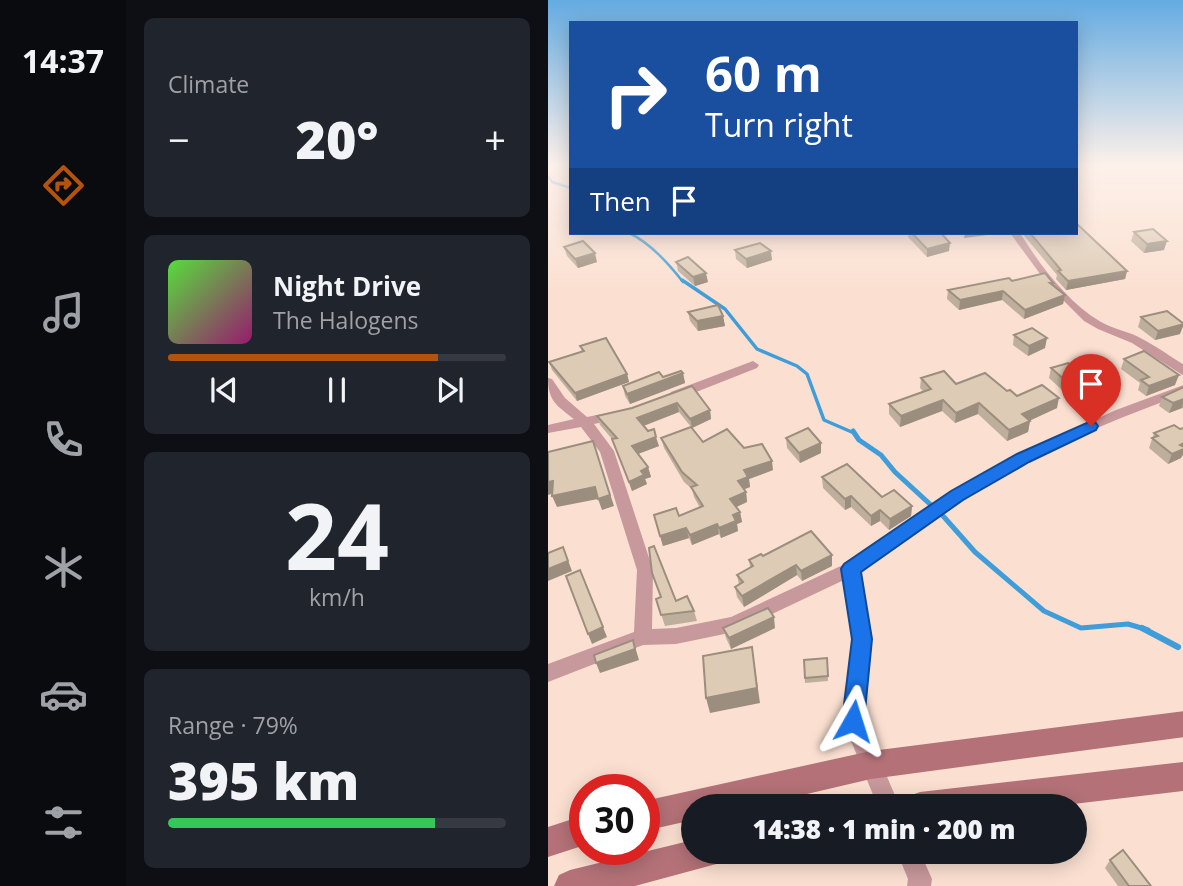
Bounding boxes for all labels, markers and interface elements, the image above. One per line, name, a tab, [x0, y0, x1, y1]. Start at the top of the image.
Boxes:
text: 14:37	[22, 39, 104, 82]
text: 60 m	[705, 40, 822, 106]
icon: right	[590, 49, 681, 140]
text: Climate	[168, 68, 249, 100]
text: 20°	[296, 103, 378, 174]
text: Turn right	[705, 103, 853, 146]
text: −	[168, 113, 190, 165]
text: +	[484, 113, 506, 165]
icon: directions	[39, 161, 88, 210]
icon: arrive	[665, 182, 703, 220]
text: Then	[590, 183, 651, 219]
text: Night Drive	[273, 268, 421, 304]
icon: music	[39, 288, 88, 337]
text: The Halogens	[273, 304, 419, 336]
pin	[1061, 354, 1121, 426]
icon: arrive	[1072, 365, 1110, 403]
icon: previous	[205, 371, 243, 409]
icon: pause	[318, 371, 356, 409]
icon: next	[431, 371, 469, 409]
icon: phone	[39, 415, 88, 464]
text: 24	[285, 473, 389, 597]
icon: climate	[39, 543, 88, 592]
text: km/h	[309, 581, 365, 613]
icon: car	[39, 670, 88, 719]
position arrow	[816, 684, 890, 758]
text: Range · 79%	[168, 709, 298, 741]
text: 395 km	[168, 744, 359, 815]
speed limit sign: 30	[569, 774, 660, 865]
icon: filters	[39, 798, 88, 847]
text: 14:38 · 1 min · 200 m	[753, 811, 1015, 847]

